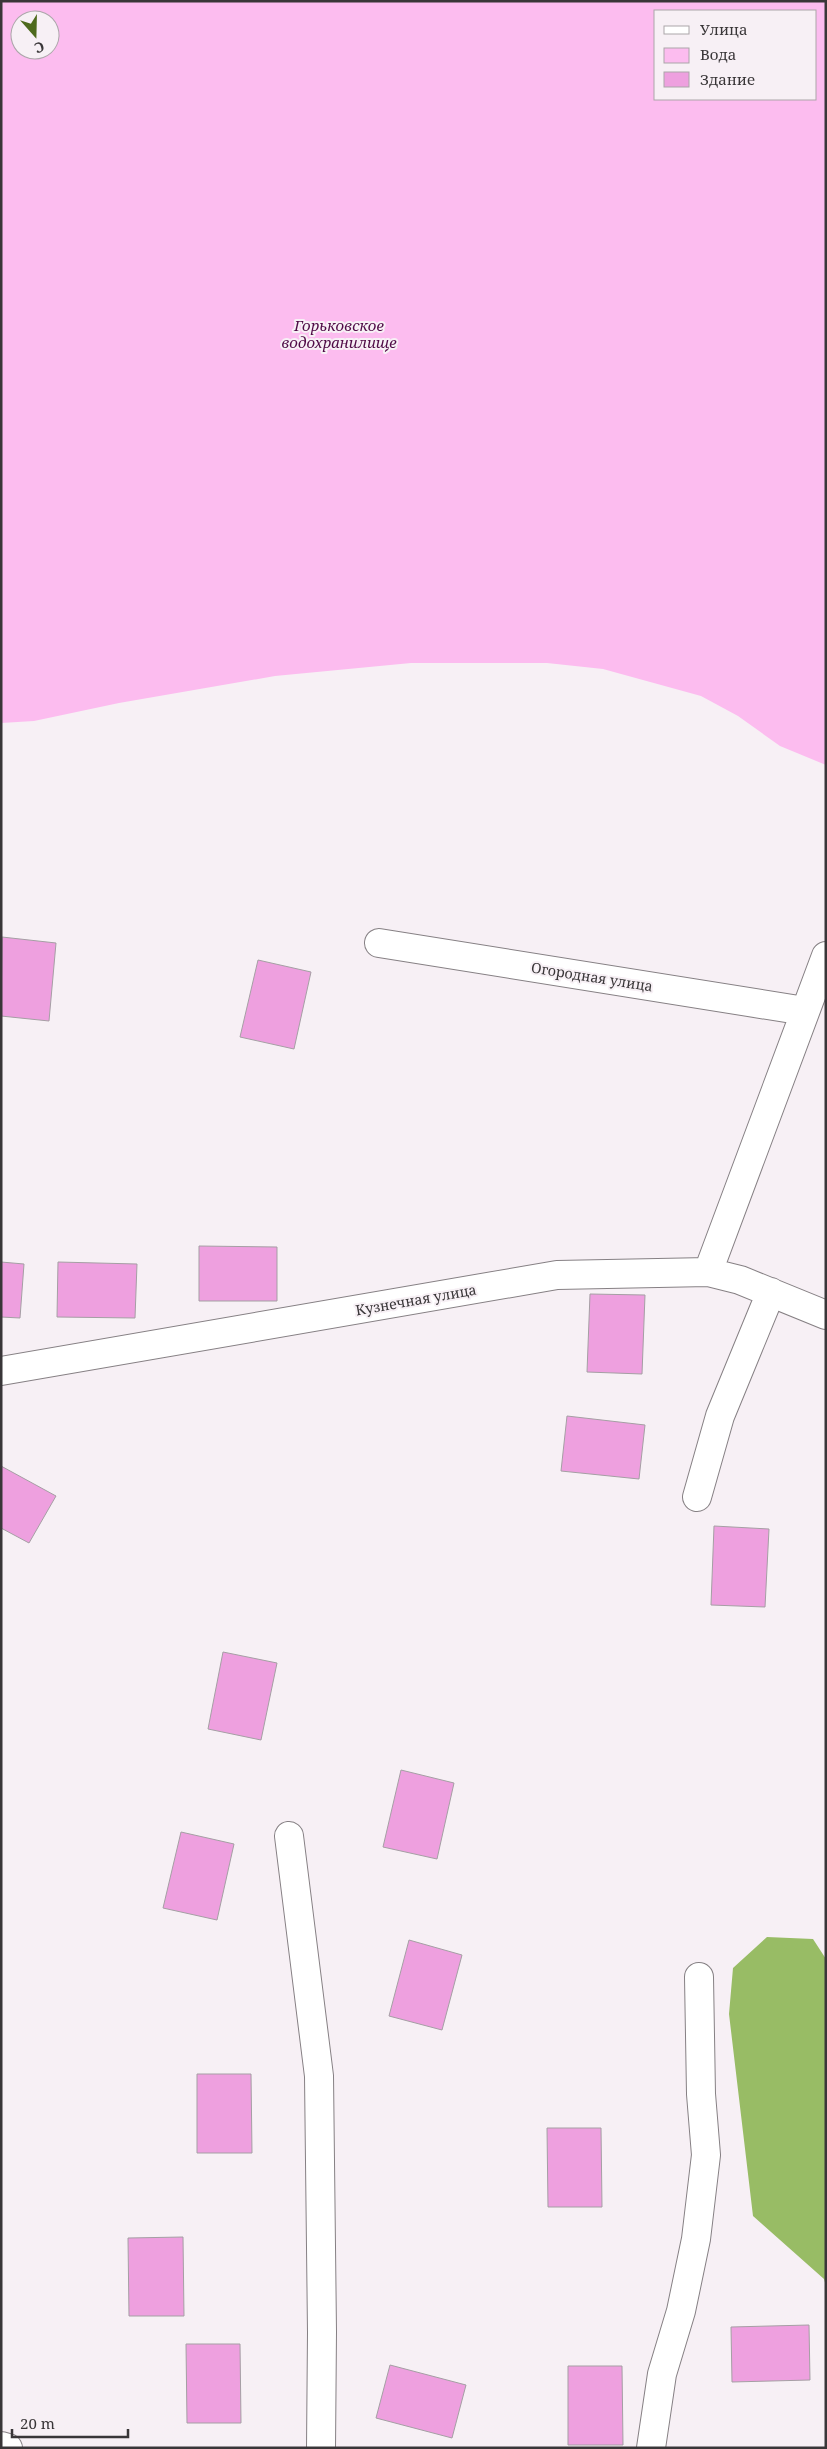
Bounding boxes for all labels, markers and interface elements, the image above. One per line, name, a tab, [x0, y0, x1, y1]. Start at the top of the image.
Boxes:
north arrow	[10, 10, 60, 60]
legend	[654, 10, 817, 100]
text: Улица	[700, 19, 748, 39]
text: С	[32, 37, 47, 58]
text: Вода	[700, 44, 736, 64]
text: Здание	[700, 69, 755, 89]
water label: Горьковское водохранилище	[281, 315, 397, 352]
street label: Огородная улица	[530, 958, 654, 996]
street label: Кузнечная улица	[354, 1280, 478, 1319]
scale bar	[12, 2406, 129, 2438]
text: 20 m	[20, 2413, 55, 2433]

